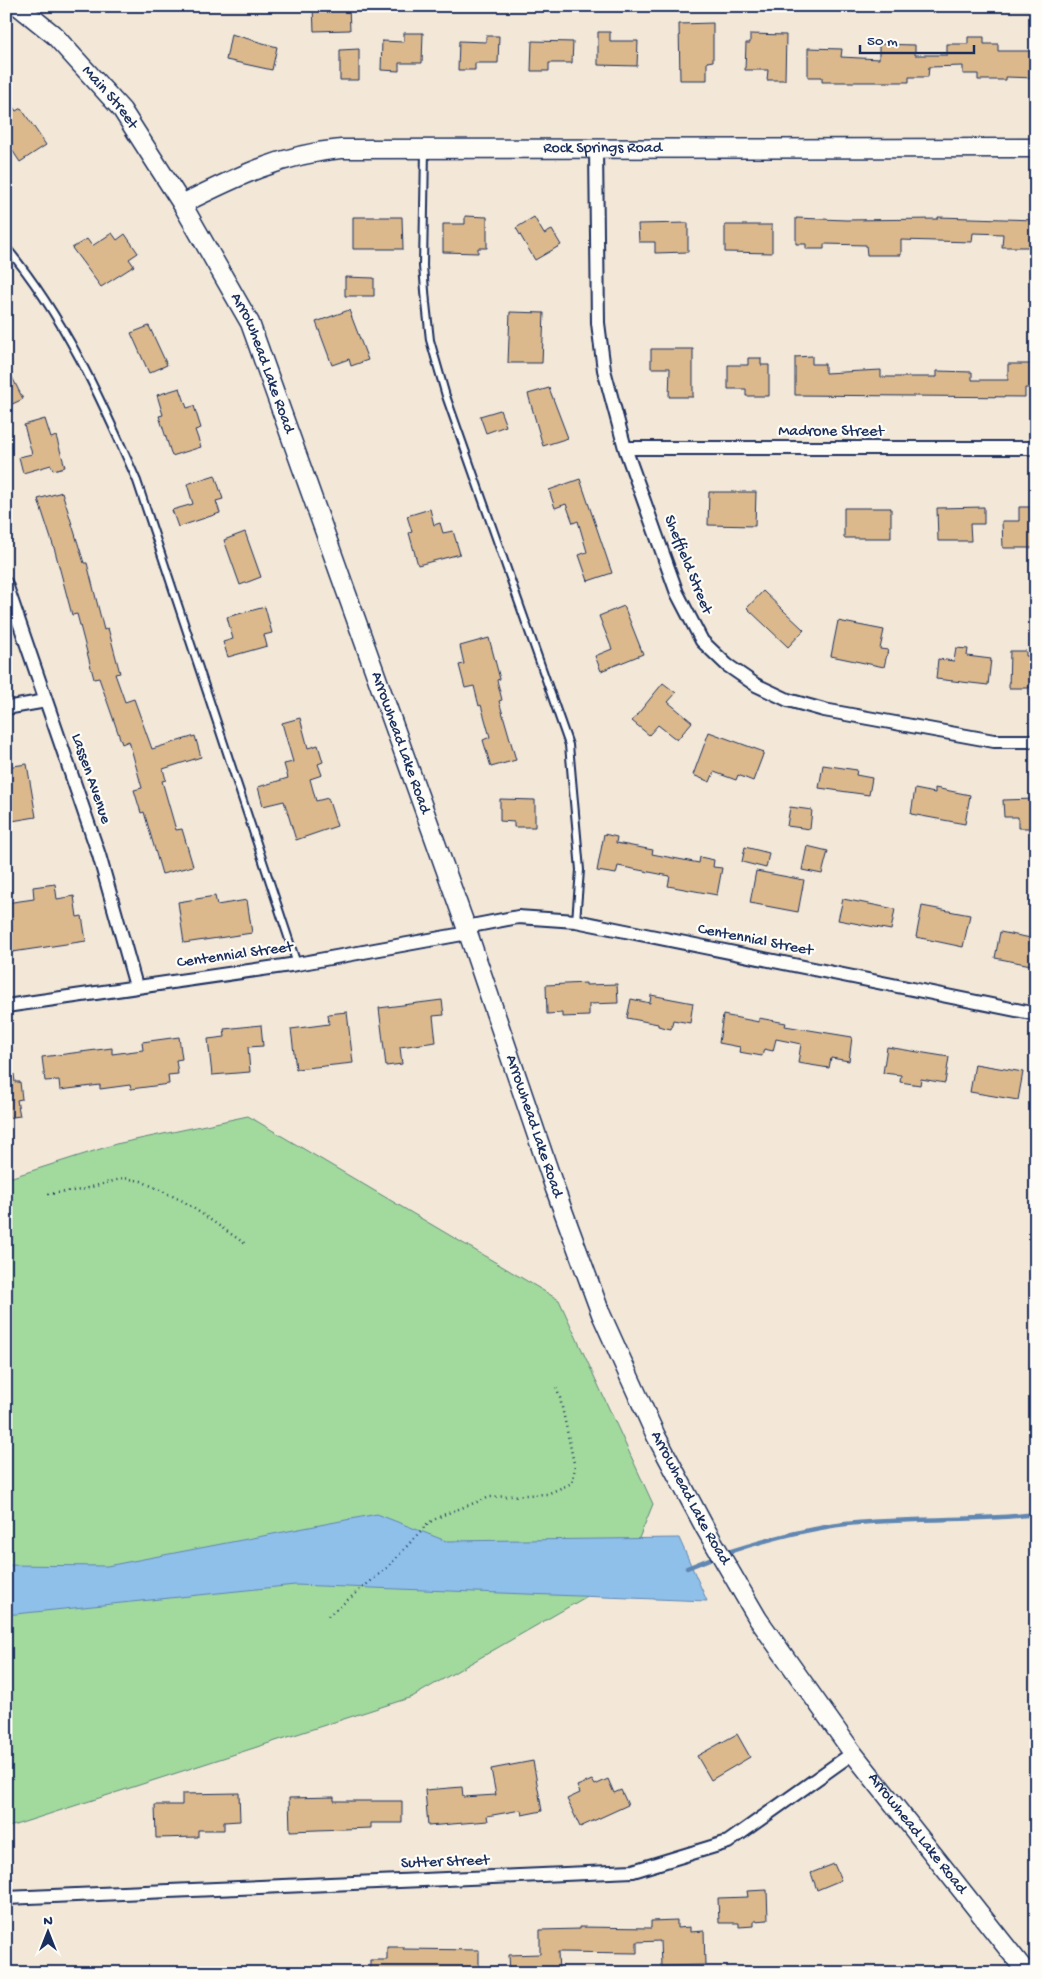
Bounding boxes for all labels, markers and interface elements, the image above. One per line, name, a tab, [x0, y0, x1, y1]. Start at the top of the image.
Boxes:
scale bar	[860, 22, 973, 54]
text: 50 m	[867, 33, 898, 51]
street label: Main Street	[77, 62, 142, 134]
street label: Rock Springs Road	[543, 139, 664, 158]
street label: Arrowhead Lake Road	[226, 290, 299, 438]
street label: Madrone Street	[778, 423, 885, 442]
street label: Sheffield Street	[658, 513, 716, 619]
street label: Arrowhead Lake Road	[366, 669, 435, 818]
street label: Lassen Avenue	[66, 731, 115, 827]
street label: Centennial Street	[696, 921, 816, 962]
street label: Centennial Street	[176, 938, 296, 974]
street label: Arrowhead Lake Road	[501, 1053, 567, 1202]
street label: Arrowhead Lake Road	[646, 1428, 735, 1570]
street label: Arrowhead Lake Road	[863, 1769, 972, 1900]
street label: Sutter Street	[401, 1852, 491, 1874]
north arrow	[22, 1906, 72, 1956]
text: N	[43, 1913, 53, 1930]

